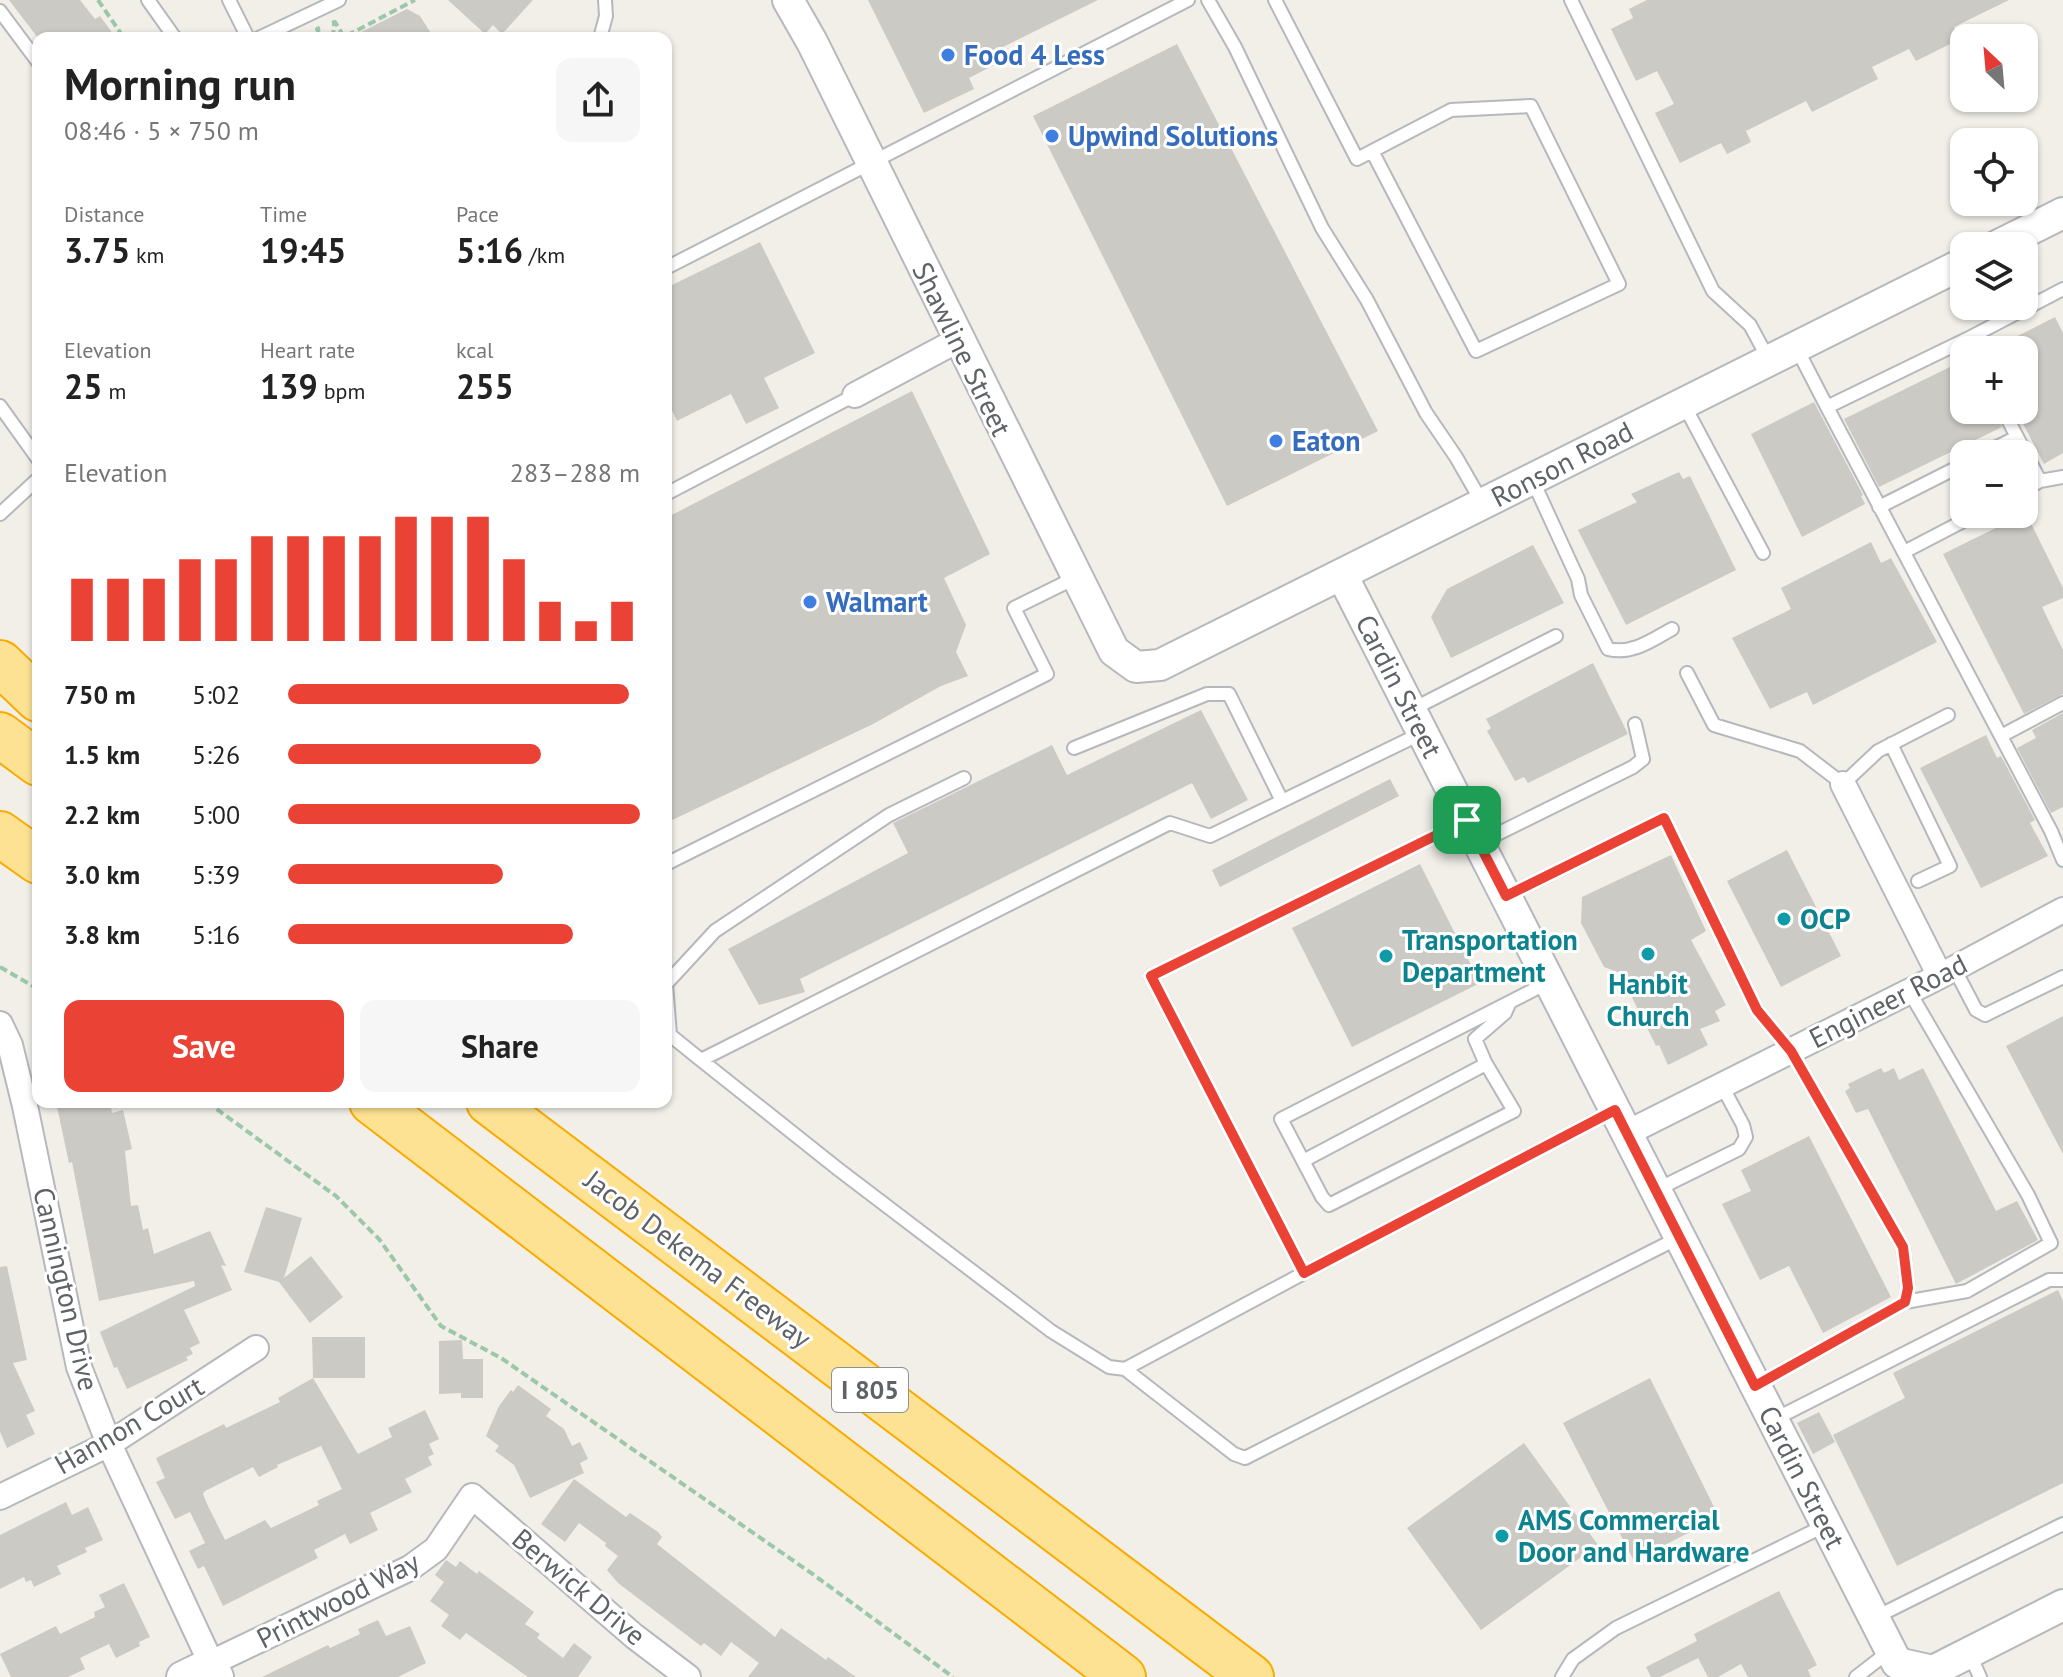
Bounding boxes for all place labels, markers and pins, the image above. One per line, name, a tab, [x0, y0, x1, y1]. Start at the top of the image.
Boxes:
place label: Food 4 Less	[964, 36, 1105, 73]
marker: Food 4 Less	[939, 46, 957, 64]
place label: Upwind Solutions	[1068, 117, 1278, 154]
marker: Upwind Solutions	[1043, 127, 1061, 145]
place label: Eaton	[1292, 422, 1360, 459]
marker: Eaton	[1267, 432, 1285, 450]
place label: Walmart	[826, 583, 928, 620]
marker: Walmart	[801, 593, 819, 611]
pin	[1433, 786, 1501, 854]
place label: OCP	[1800, 900, 1850, 937]
marker: OCP	[1775, 910, 1793, 928]
place label: Transportation Department	[1402, 921, 1578, 990]
marker: Hanbit Church	[1639, 945, 1657, 963]
marker: Transportation Department	[1377, 947, 1395, 965]
place label: Hanbit Church	[1606, 965, 1690, 1034]
place label: AMS Commercial Door and Hardware	[1518, 1501, 1750, 1570]
marker: AMS Commercial Door and Hardware	[1493, 1527, 1511, 1545]

